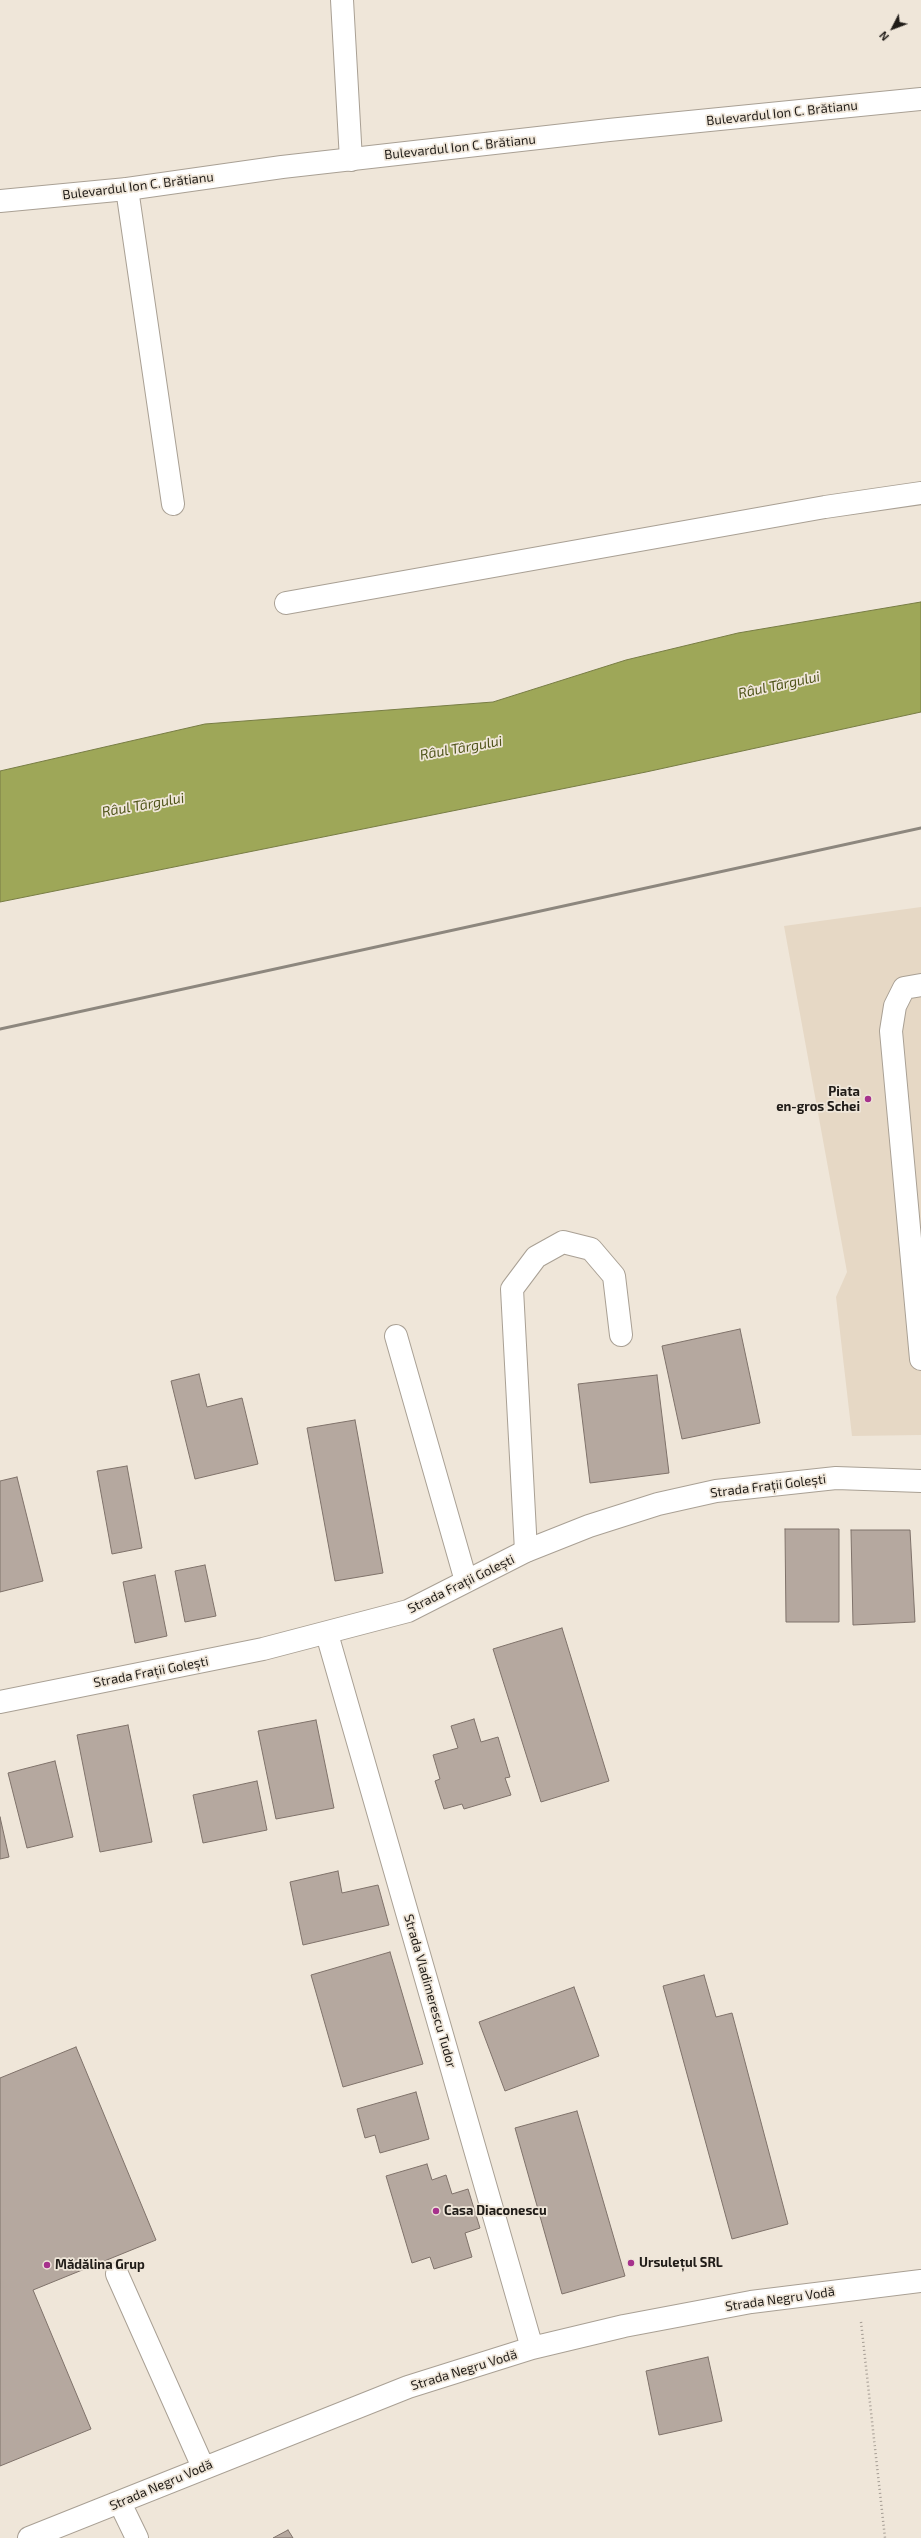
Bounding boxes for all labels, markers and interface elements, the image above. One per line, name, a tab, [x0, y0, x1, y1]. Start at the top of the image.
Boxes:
north arrow	[873, 8, 913, 48]
text: N	[876, 29, 891, 44]
street label: Bulevardul Ion C. Brătianu	[706, 97, 858, 129]
street label: Bulevardul Ion C. Brătianu	[384, 131, 536, 163]
street label: Bulevardul Ion C. Brătianu	[62, 169, 214, 203]
water label: Râul Târgului	[737, 668, 821, 702]
water label: Râul Târgului	[419, 733, 503, 763]
water label: Râul Târgului	[101, 790, 185, 820]
place label: Piata en-gros Schei	[776, 1084, 860, 1115]
marker: Piata en-gros Schei	[863, 1094, 873, 1104]
street label: Strada Frații Golești	[709, 1471, 827, 1501]
street label: Strada Frații Golești	[405, 1551, 517, 1617]
street label: Strada Frații Golești	[92, 1653, 210, 1691]
street label: Strada Vladimerescu Tudor	[401, 1912, 459, 2070]
place label: Casa Diaconescu	[444, 2203, 547, 2219]
marker: Casa Diaconescu	[431, 2206, 441, 2216]
place label: Ursulețul SRL	[639, 2255, 723, 2271]
place label: Mădălina Grup	[55, 2257, 145, 2273]
marker: Ursulețul SRL	[626, 2258, 636, 2268]
marker: Mădălina Grup	[42, 2260, 52, 2270]
street label: Strada Negru Vodă	[724, 2284, 836, 2314]
street label: Strada Negru Vodă	[409, 2346, 519, 2394]
street label: Strada Negru Vodă	[107, 2456, 215, 2514]

